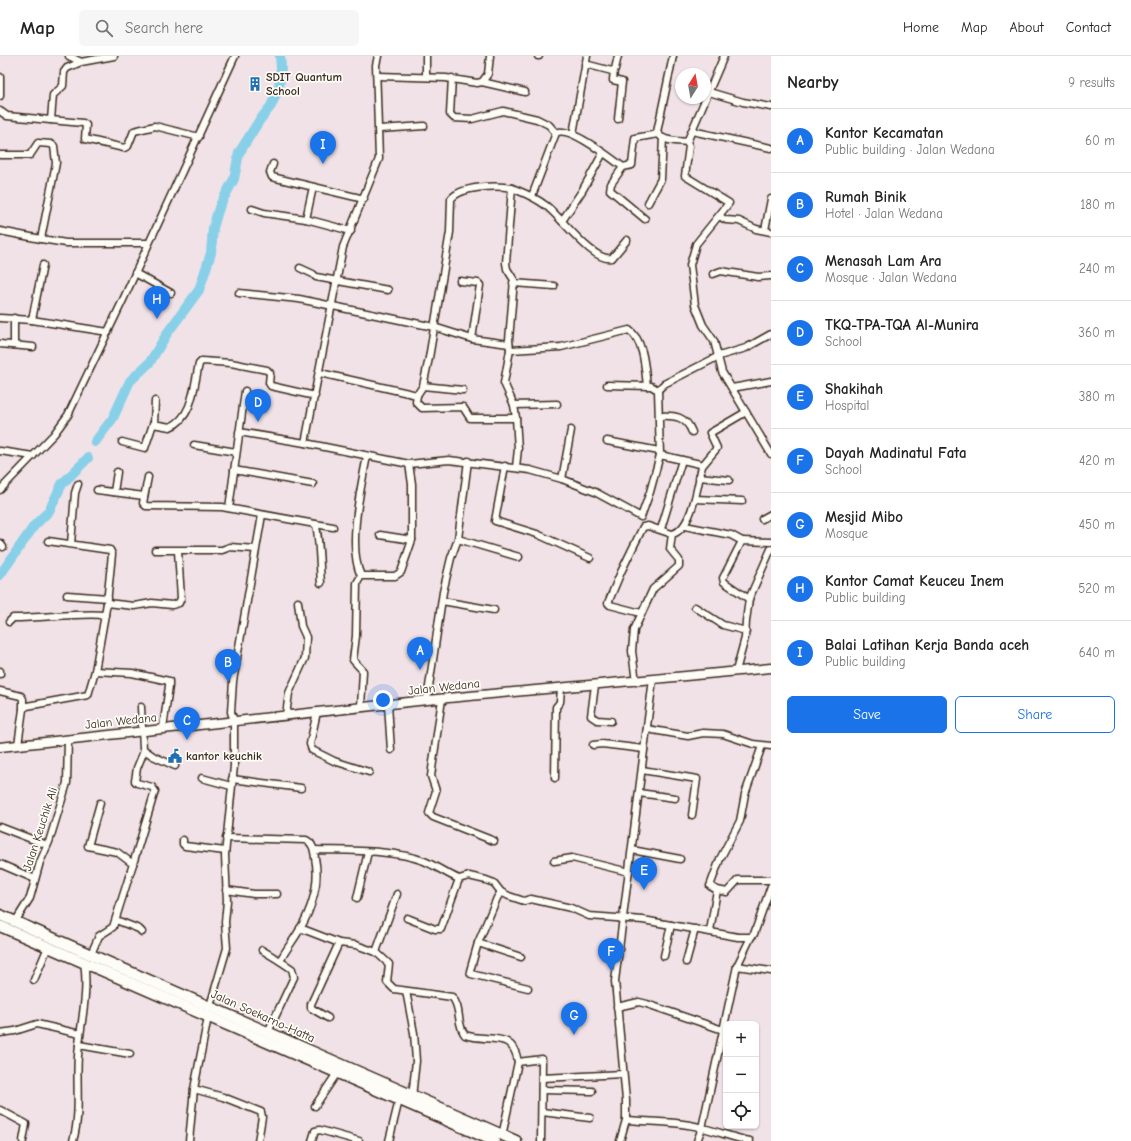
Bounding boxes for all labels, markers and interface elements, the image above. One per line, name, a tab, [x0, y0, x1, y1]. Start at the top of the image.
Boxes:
search box	[79, 10, 359, 46]
text: Map	[20, 17, 55, 39]
icon: search	[93, 17, 115, 39]
text: Search here	[125, 19, 203, 37]
text: Home	[903, 19, 939, 36]
text: Map	[961, 19, 987, 36]
text: About	[1009, 19, 1044, 36]
text: Contact	[1066, 19, 1111, 36]
north arrow	[675, 68, 711, 104]
place label: SDIT Quantum School	[266, 70, 342, 98]
text: Nearby	[787, 73, 838, 92]
text: 9 results	[1068, 75, 1115, 90]
building icon: SDIT Quantum School	[247, 76, 263, 92]
text: Kantor Kecamatan	[825, 124, 943, 142]
pin: I	[310, 131, 336, 164]
text: A	[796, 133, 804, 148]
text: 60 m	[1085, 133, 1115, 148]
text: Public building · Jalan Wedana	[825, 142, 995, 157]
text: Rumah Binik	[825, 188, 906, 206]
text: B	[796, 197, 804, 212]
text: 180 m	[1080, 197, 1115, 212]
text: Hotel · Jalan Wedana	[825, 206, 943, 221]
text: Menasah Lam Ara	[825, 252, 942, 270]
text: C	[796, 261, 804, 276]
text: 240 m	[1079, 261, 1115, 276]
text: Mosque · Jalan Wedana	[825, 270, 957, 285]
pin: H	[144, 286, 170, 319]
text: TKQ-TPA-TQA Al-Munira	[825, 316, 979, 334]
text: D	[796, 325, 804, 340]
text: 360 m	[1078, 325, 1115, 340]
text: School	[825, 334, 862, 349]
text: Shakihah	[825, 380, 883, 398]
pin: D	[245, 389, 271, 422]
text: E	[796, 389, 804, 404]
text: 380 m	[1079, 389, 1115, 404]
text: Hospital	[825, 398, 869, 413]
text: Dayah Madinatul Fata	[825, 444, 967, 462]
text: F	[796, 453, 804, 468]
text: 420 m	[1079, 453, 1115, 468]
text: School	[825, 462, 862, 477]
text: Mesjid Mibo	[825, 508, 903, 526]
text: G	[795, 517, 805, 532]
text: 450 m	[1079, 517, 1115, 532]
text: Mosque	[825, 526, 868, 541]
text: Kantor Camat Keuceu Inem	[825, 572, 1004, 590]
text: H	[795, 581, 805, 596]
text: 520 m	[1078, 581, 1115, 596]
text: Public building	[825, 590, 906, 605]
text: Balai Latihan Kerja Banda aceh	[825, 636, 1029, 654]
pin: A	[407, 637, 433, 670]
text: I	[797, 645, 803, 660]
text: 640 m	[1079, 645, 1115, 660]
pin: B	[215, 649, 241, 682]
text: Public building	[825, 654, 906, 669]
street label: Jalan Wedana	[407, 676, 481, 698]
your location	[373, 690, 393, 710]
button: Save	[787, 696, 947, 733]
button: Share	[955, 696, 1115, 733]
pin: C	[174, 707, 200, 740]
street label: Jalan Wedana	[84, 710, 158, 732]
public building icon: kantor keuchik	[167, 748, 183, 764]
place label: kantor keuchik	[186, 749, 262, 763]
street label: Jalan Keuchik Ali	[20, 785, 60, 873]
pin: E	[631, 857, 657, 890]
pin: F	[598, 938, 624, 971]
street label: Jalan Soekarno-Hatta	[209, 987, 317, 1045]
pin: G	[561, 1002, 587, 1035]
map controls	[723, 1021, 759, 1129]
button: +	[723, 1021, 759, 1057]
button: −	[723, 1057, 759, 1093]
button: locate	[723, 1093, 759, 1129]

